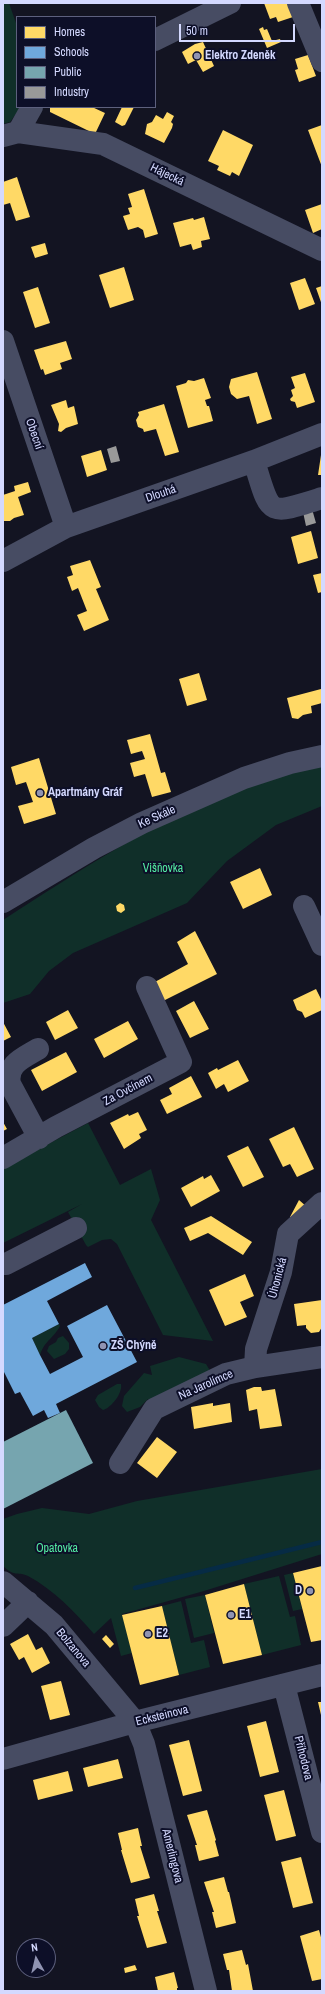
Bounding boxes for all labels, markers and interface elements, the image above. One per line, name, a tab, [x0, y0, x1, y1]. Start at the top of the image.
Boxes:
legend	[16, 16, 156, 108]
scale bar	[181, 16, 297, 42]
text: 50 m	[186, 23, 208, 39]
text: Homes	[54, 24, 85, 40]
text: Schools	[54, 44, 89, 60]
place label: Elektro Zdeněk	[205, 49, 276, 63]
marker: Elektro Zdeněk	[192, 51, 202, 61]
text: Public	[54, 64, 81, 80]
text: Industry	[54, 84, 89, 100]
street label: Hájecká	[148, 161, 186, 189]
street label: Obecní	[22, 417, 46, 451]
street label: Dlouhá	[144, 482, 178, 506]
place label: Apartmány Gráf	[48, 786, 122, 800]
marker: Apartmány Gráf	[35, 788, 45, 798]
street label: Ke Skále	[136, 802, 178, 832]
park label: Višňovka	[143, 862, 183, 876]
street label: Za Ovčínem	[101, 1071, 155, 1109]
street label: Úhonická	[266, 1256, 290, 1300]
place label: ZŠ Chýně	[111, 1339, 156, 1353]
marker: ZŠ Chýně	[98, 1341, 108, 1351]
street label: Na Jarolímce	[177, 1367, 235, 1403]
park label: Opatovka	[36, 1542, 78, 1556]
place label: D	[295, 1584, 302, 1598]
marker: D	[305, 1586, 315, 1596]
place label: E1	[239, 1608, 251, 1622]
marker: E1	[226, 1610, 236, 1620]
street label: Bolzanova	[53, 1626, 93, 1670]
place label: E2	[156, 1627, 168, 1641]
marker: E2	[143, 1629, 153, 1639]
street label: Ecksteinova	[134, 1703, 190, 1729]
street label: Příhodova	[291, 1734, 315, 1782]
street label: Amerlingova	[158, 1827, 186, 1885]
north arrow	[16, 1938, 56, 1978]
text: N	[30, 1940, 39, 1954]

